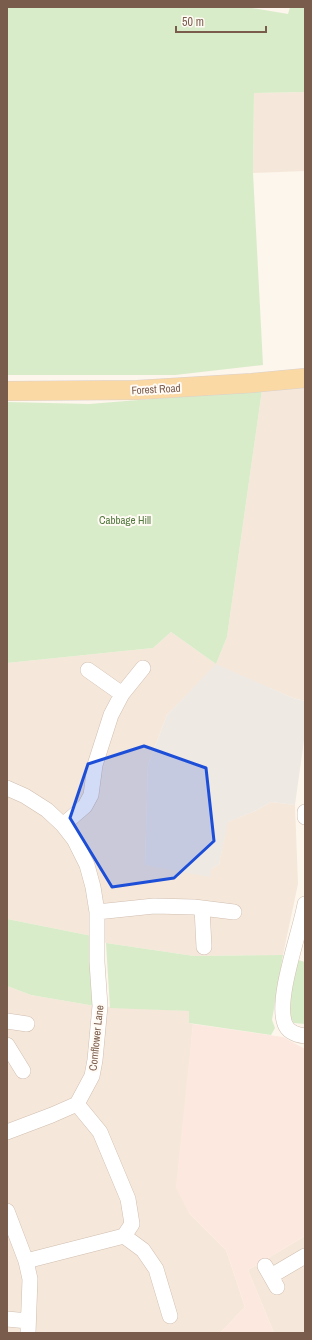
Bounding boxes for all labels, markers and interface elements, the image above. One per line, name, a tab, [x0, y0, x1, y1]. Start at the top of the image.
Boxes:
scale bar	[176, 8, 266, 34]
text: 50 m	[182, 14, 204, 30]
street label: Forest Road	[131, 381, 181, 397]
park label: Cabbage Hill	[99, 513, 151, 527]
street label: Cornflower Lane	[86, 1004, 106, 1072]

